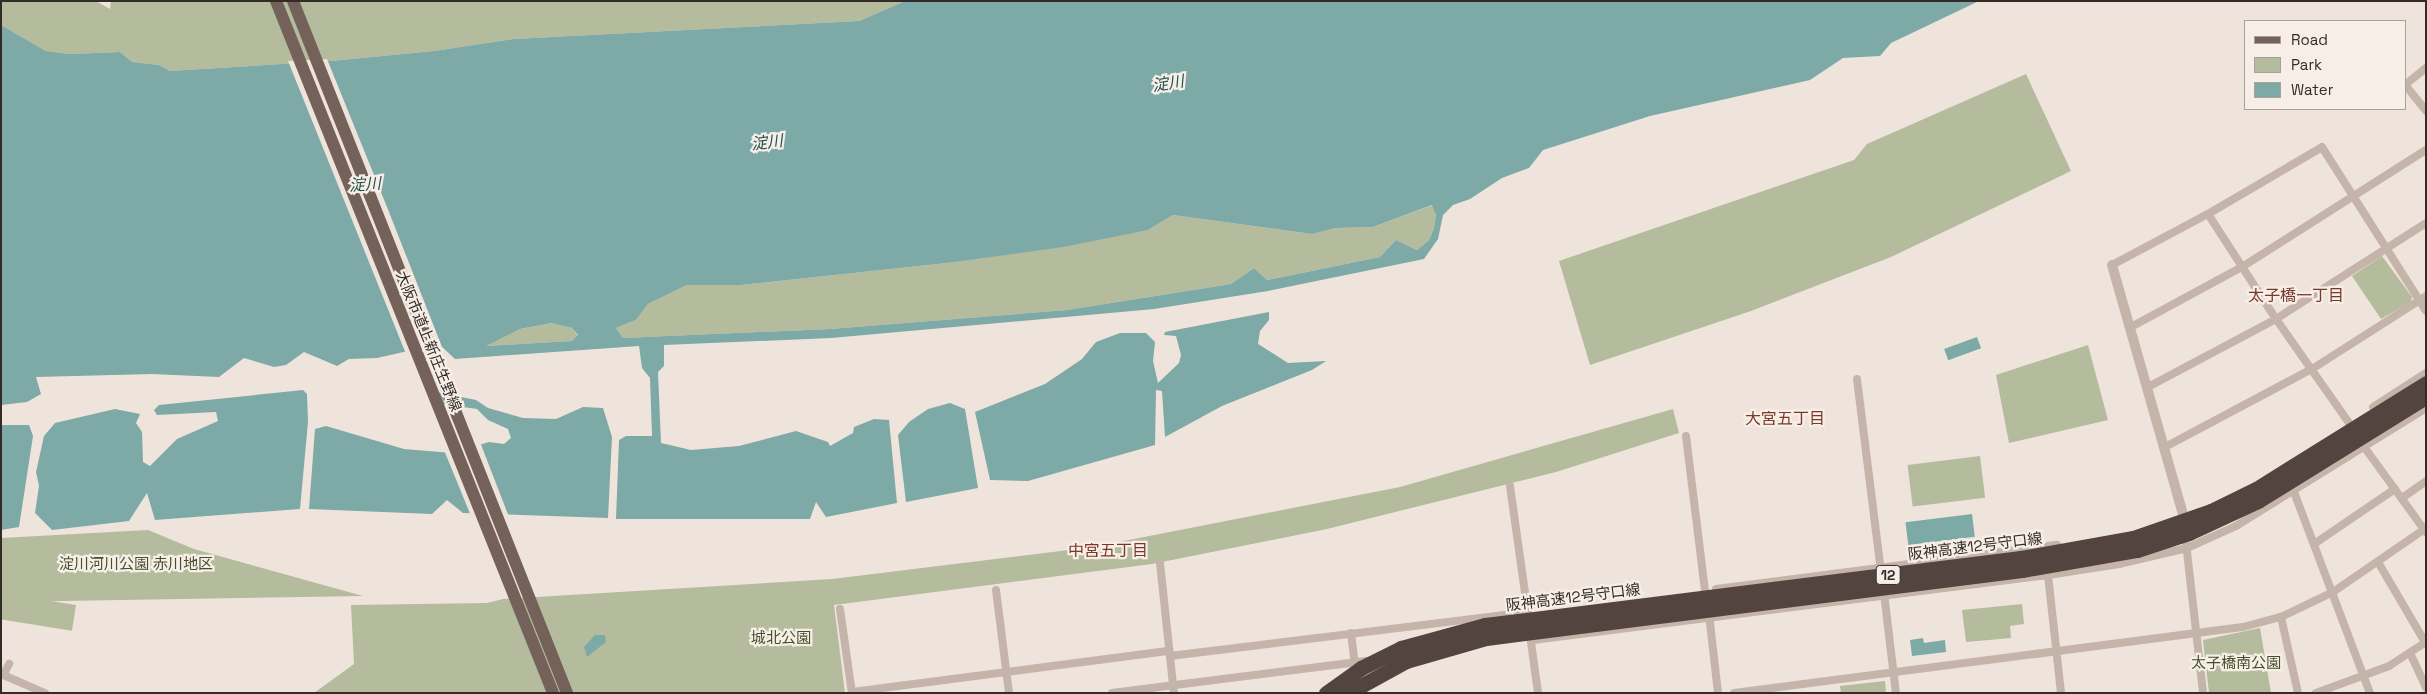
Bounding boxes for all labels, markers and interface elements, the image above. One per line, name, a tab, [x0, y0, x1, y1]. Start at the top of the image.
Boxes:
legend	[2244, 20, 2407, 110]
text: Road	[2291, 30, 2328, 49]
text: Park	[2291, 55, 2322, 74]
water label: 淀川	[1151, 72, 1185, 96]
text: Water	[2291, 80, 2333, 99]
water label: 淀川	[750, 132, 784, 154]
water label: 淀川	[348, 174, 382, 196]
street label: 大阪市道上新庄生野線	[393, 268, 465, 414]
district label: 太子橋一丁目	[2248, 286, 2344, 306]
district label: 大宮五丁目	[1745, 409, 1825, 429]
street label: 阪神高速12号守口線	[1907, 529, 2043, 563]
district label: 中宮五丁目	[1068, 541, 1148, 561]
park label: 淀川河川公園 赤川地区	[59, 555, 213, 573]
road number: 12	[1876, 564, 1900, 586]
street label: 阪神高速12号守口線	[1505, 580, 1641, 614]
park label: 城北公園	[751, 629, 811, 647]
park label: 太子橋南公園	[2191, 654, 2281, 672]

